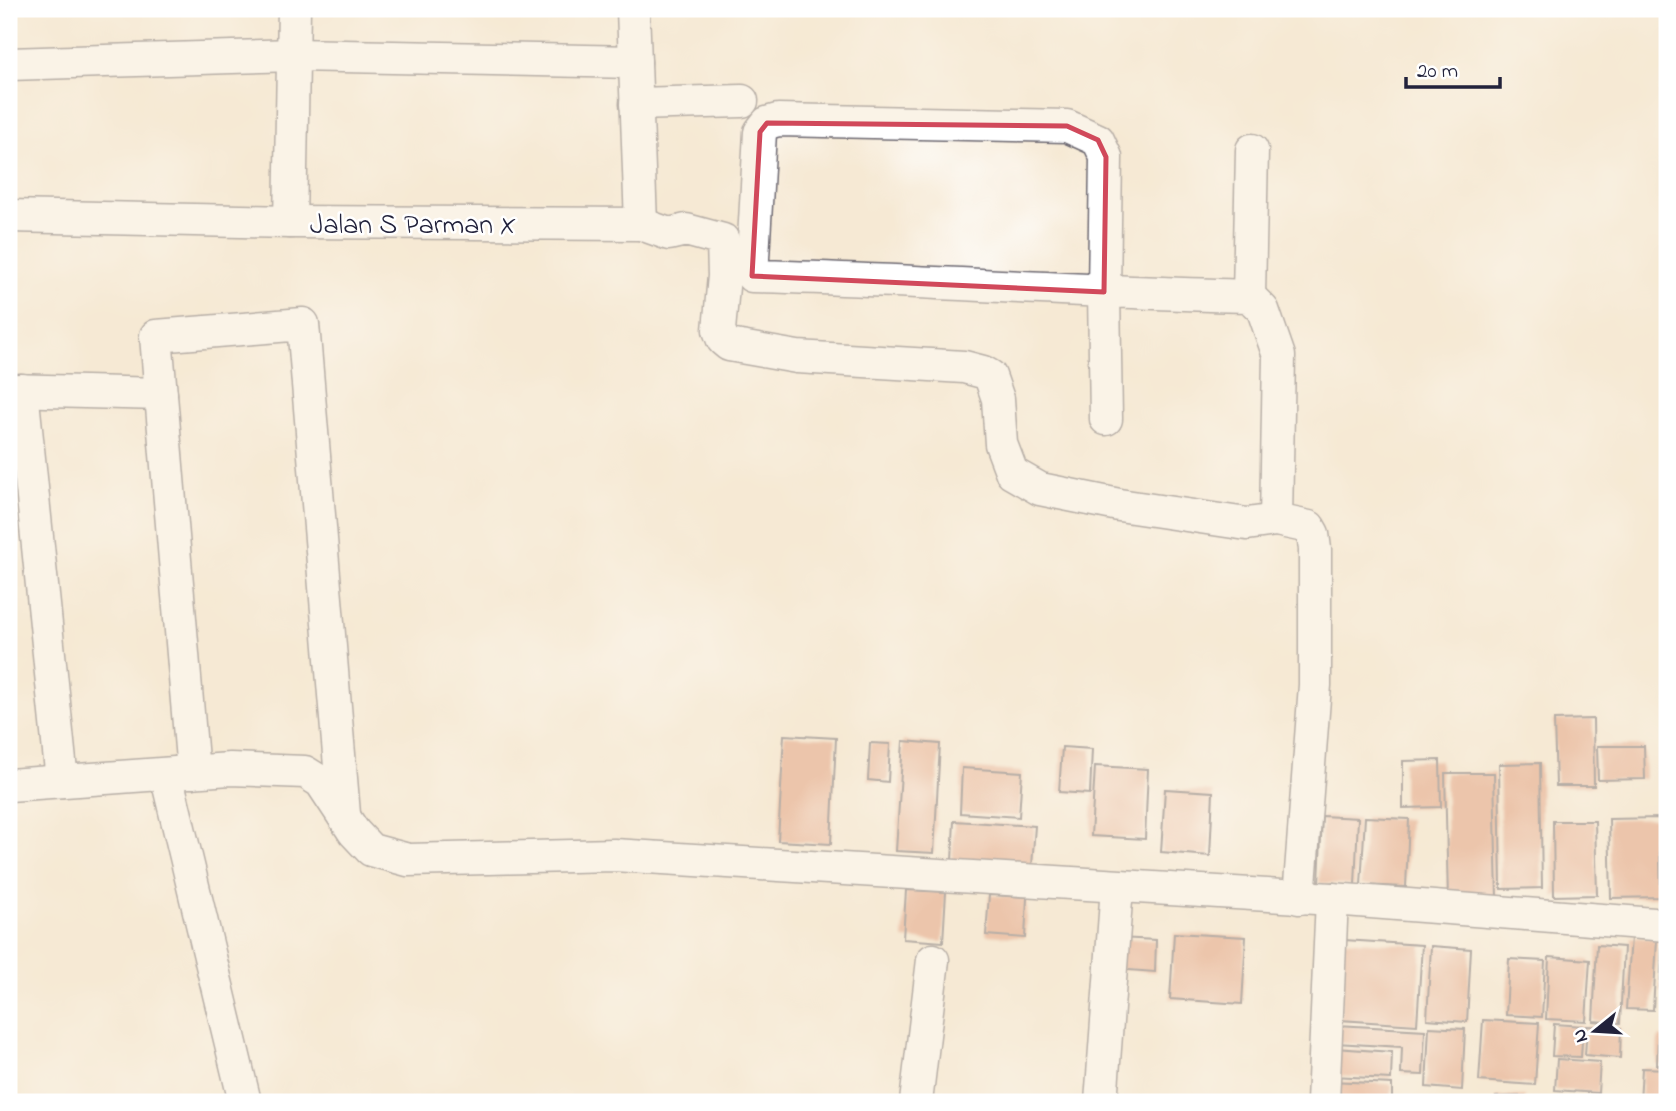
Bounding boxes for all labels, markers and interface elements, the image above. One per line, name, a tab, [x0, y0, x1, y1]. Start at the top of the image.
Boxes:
scale bar	[1406, 46, 1501, 90]
text: 20 m	[1417, 57, 1458, 87]
street label: Jalan S Parman X	[310, 206, 516, 247]
north arrow	[1560, 996, 1630, 1066]
text: N	[1566, 1025, 1596, 1046]

